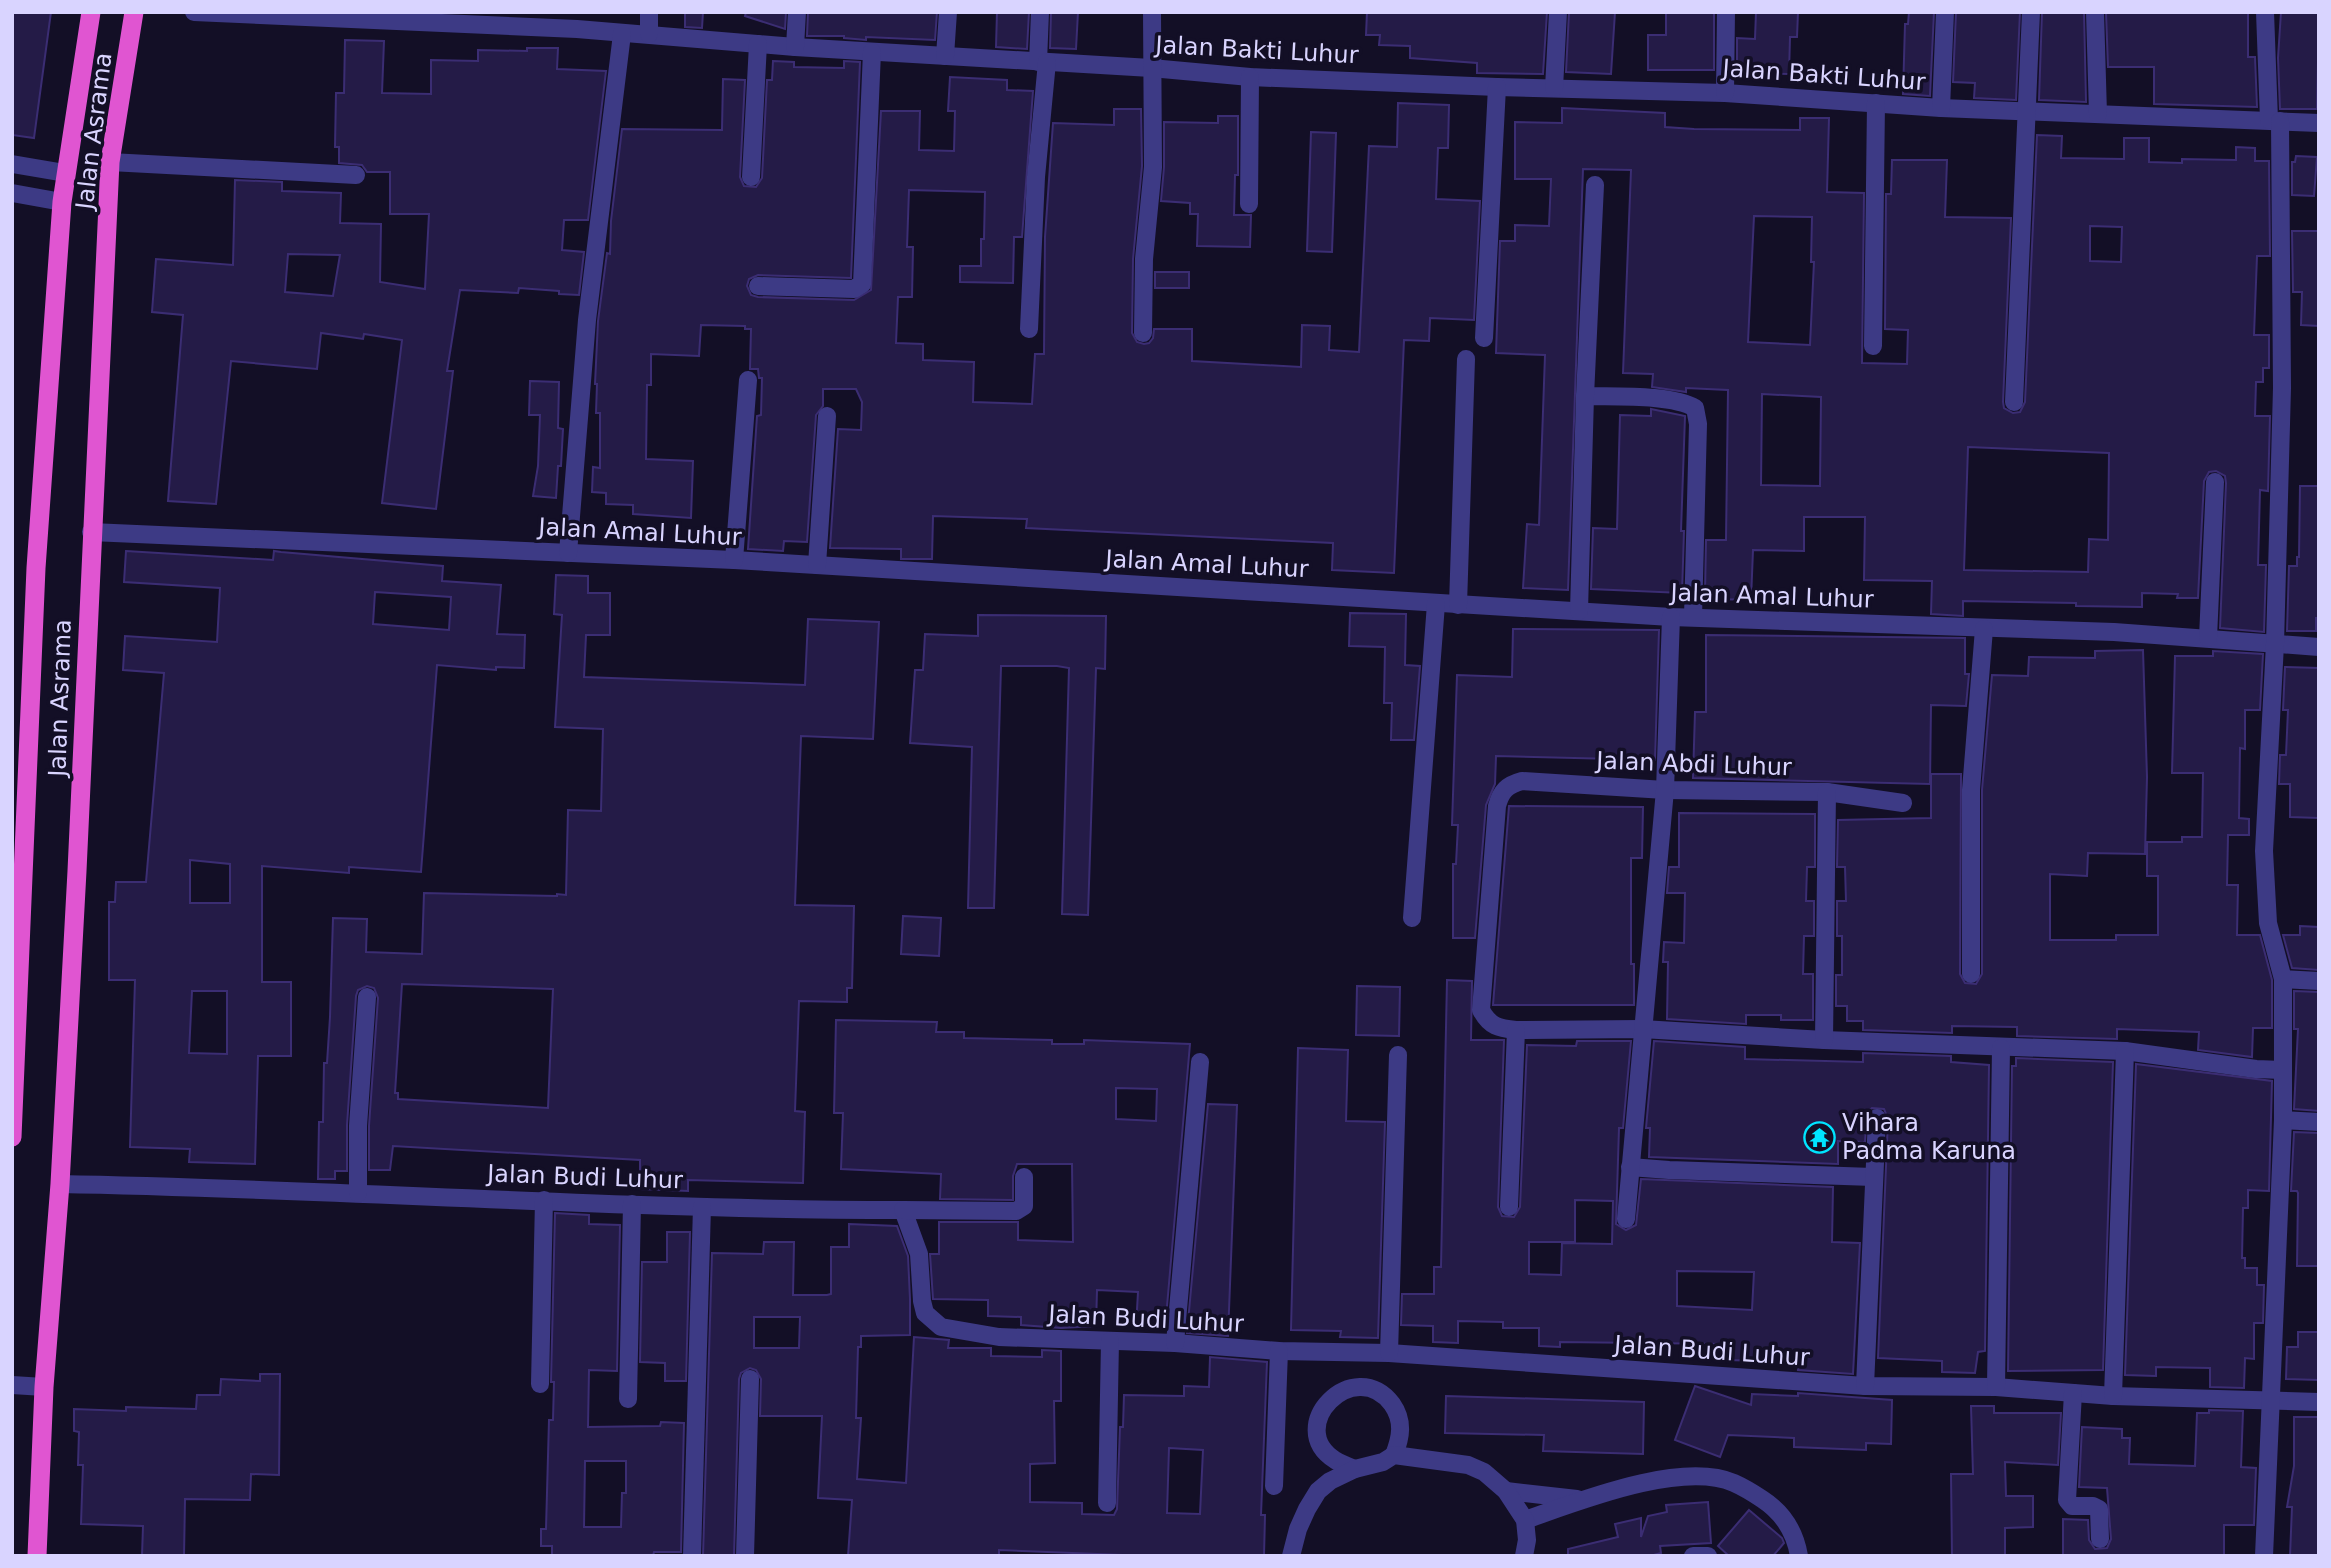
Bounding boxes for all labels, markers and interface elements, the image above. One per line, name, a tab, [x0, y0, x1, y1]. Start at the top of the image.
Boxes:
street label: Jalan Bakti Luhur	[1153, 31, 1359, 69]
street label: Jalan Asrama	[70, 51, 117, 213]
street label: Jalan Bakti Luhur	[1720, 54, 1926, 96]
street label: Jalan Amal Luhur	[536, 513, 742, 551]
street label: Jalan Amal Luhur	[1103, 545, 1309, 583]
street label: Jalan Amal Luhur	[1668, 578, 1874, 614]
street label: Jalan Asrama	[43, 619, 77, 779]
street label: Jalan Abdi Luhur	[1594, 747, 1792, 781]
place label: Vihara Padma Karuna	[1842, 1109, 2016, 1165]
temple icon: Vihara Padma Karuna	[1802, 1120, 1836, 1154]
street label: Jalan Budi Luhur	[485, 1160, 683, 1194]
street label: Jalan Budi Luhur	[1046, 1300, 1245, 1338]
street label: Jalan Budi Luhur	[1611, 1330, 1811, 1372]

